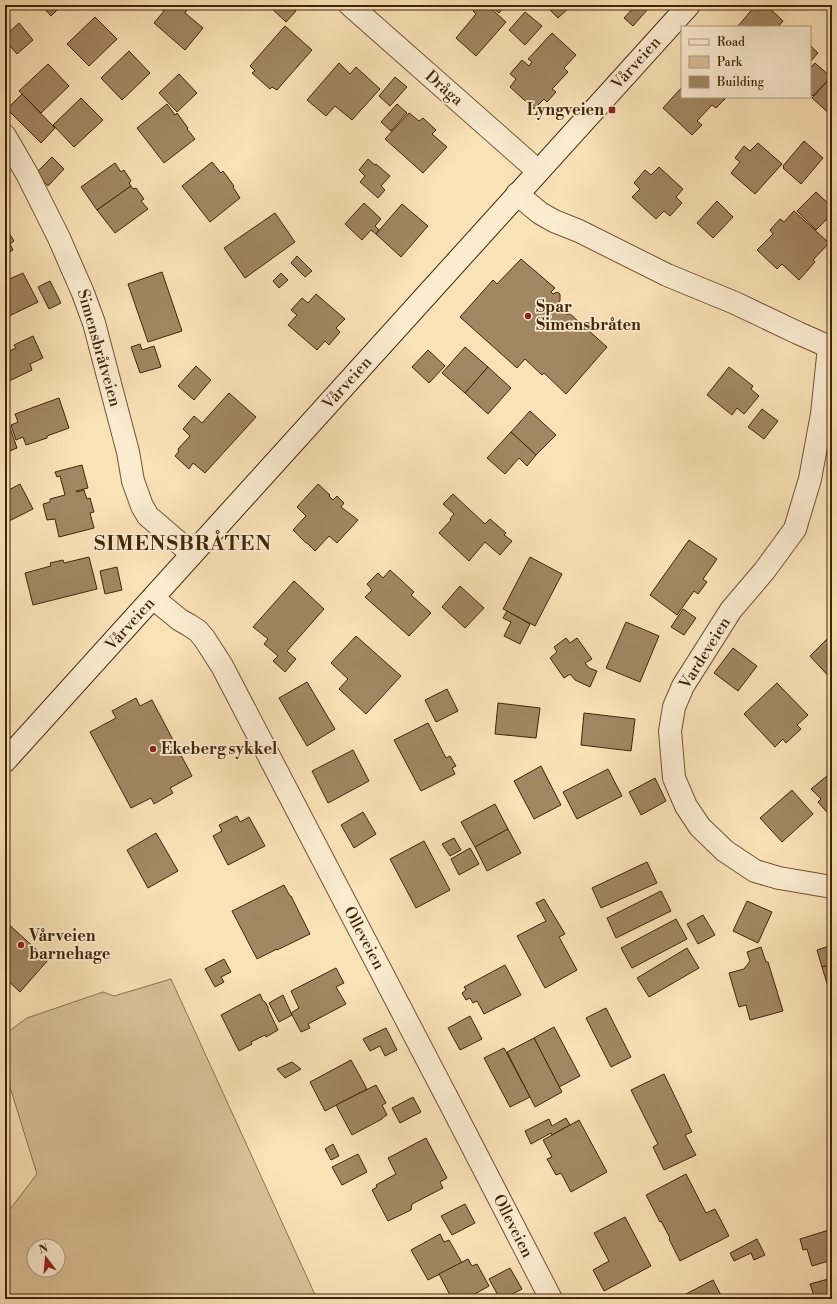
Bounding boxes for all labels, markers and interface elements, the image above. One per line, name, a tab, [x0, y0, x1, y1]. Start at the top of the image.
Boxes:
legend	[681, 26, 811, 98]
street label: Vårveien	[606, 32, 665, 94]
text: Road	[717, 35, 745, 50]
text: Park	[717, 55, 743, 70]
street label: Dråga	[421, 66, 468, 110]
text: Building	[716, 75, 765, 90]
place label: Lyngveien	[527, 100, 604, 120]
marker: Lyngveien	[607, 105, 617, 115]
street label: Simensbråtveien	[73, 287, 125, 410]
place label: Spar Simensbråten	[536, 297, 641, 335]
marker: Spar Simensbråten	[523, 311, 533, 321]
street label: Vårveien	[317, 352, 376, 414]
district label: SIMENSBRÅTEN	[94, 530, 272, 557]
street label: Vårveien	[100, 593, 159, 655]
street label: Vardeveien	[675, 613, 735, 693]
place label: Ekeberg sykkel	[161, 739, 278, 759]
marker: Ekeberg sykkel	[148, 744, 158, 754]
street label: Olleveien	[339, 903, 389, 973]
place label: Vårveien barnehage	[28, 926, 111, 964]
marker: Vårveien barnehage	[16, 940, 26, 950]
street label: Olleveien	[488, 1191, 538, 1262]
north arrow	[26, 1238, 66, 1278]
text: N	[37, 1241, 50, 1257]

